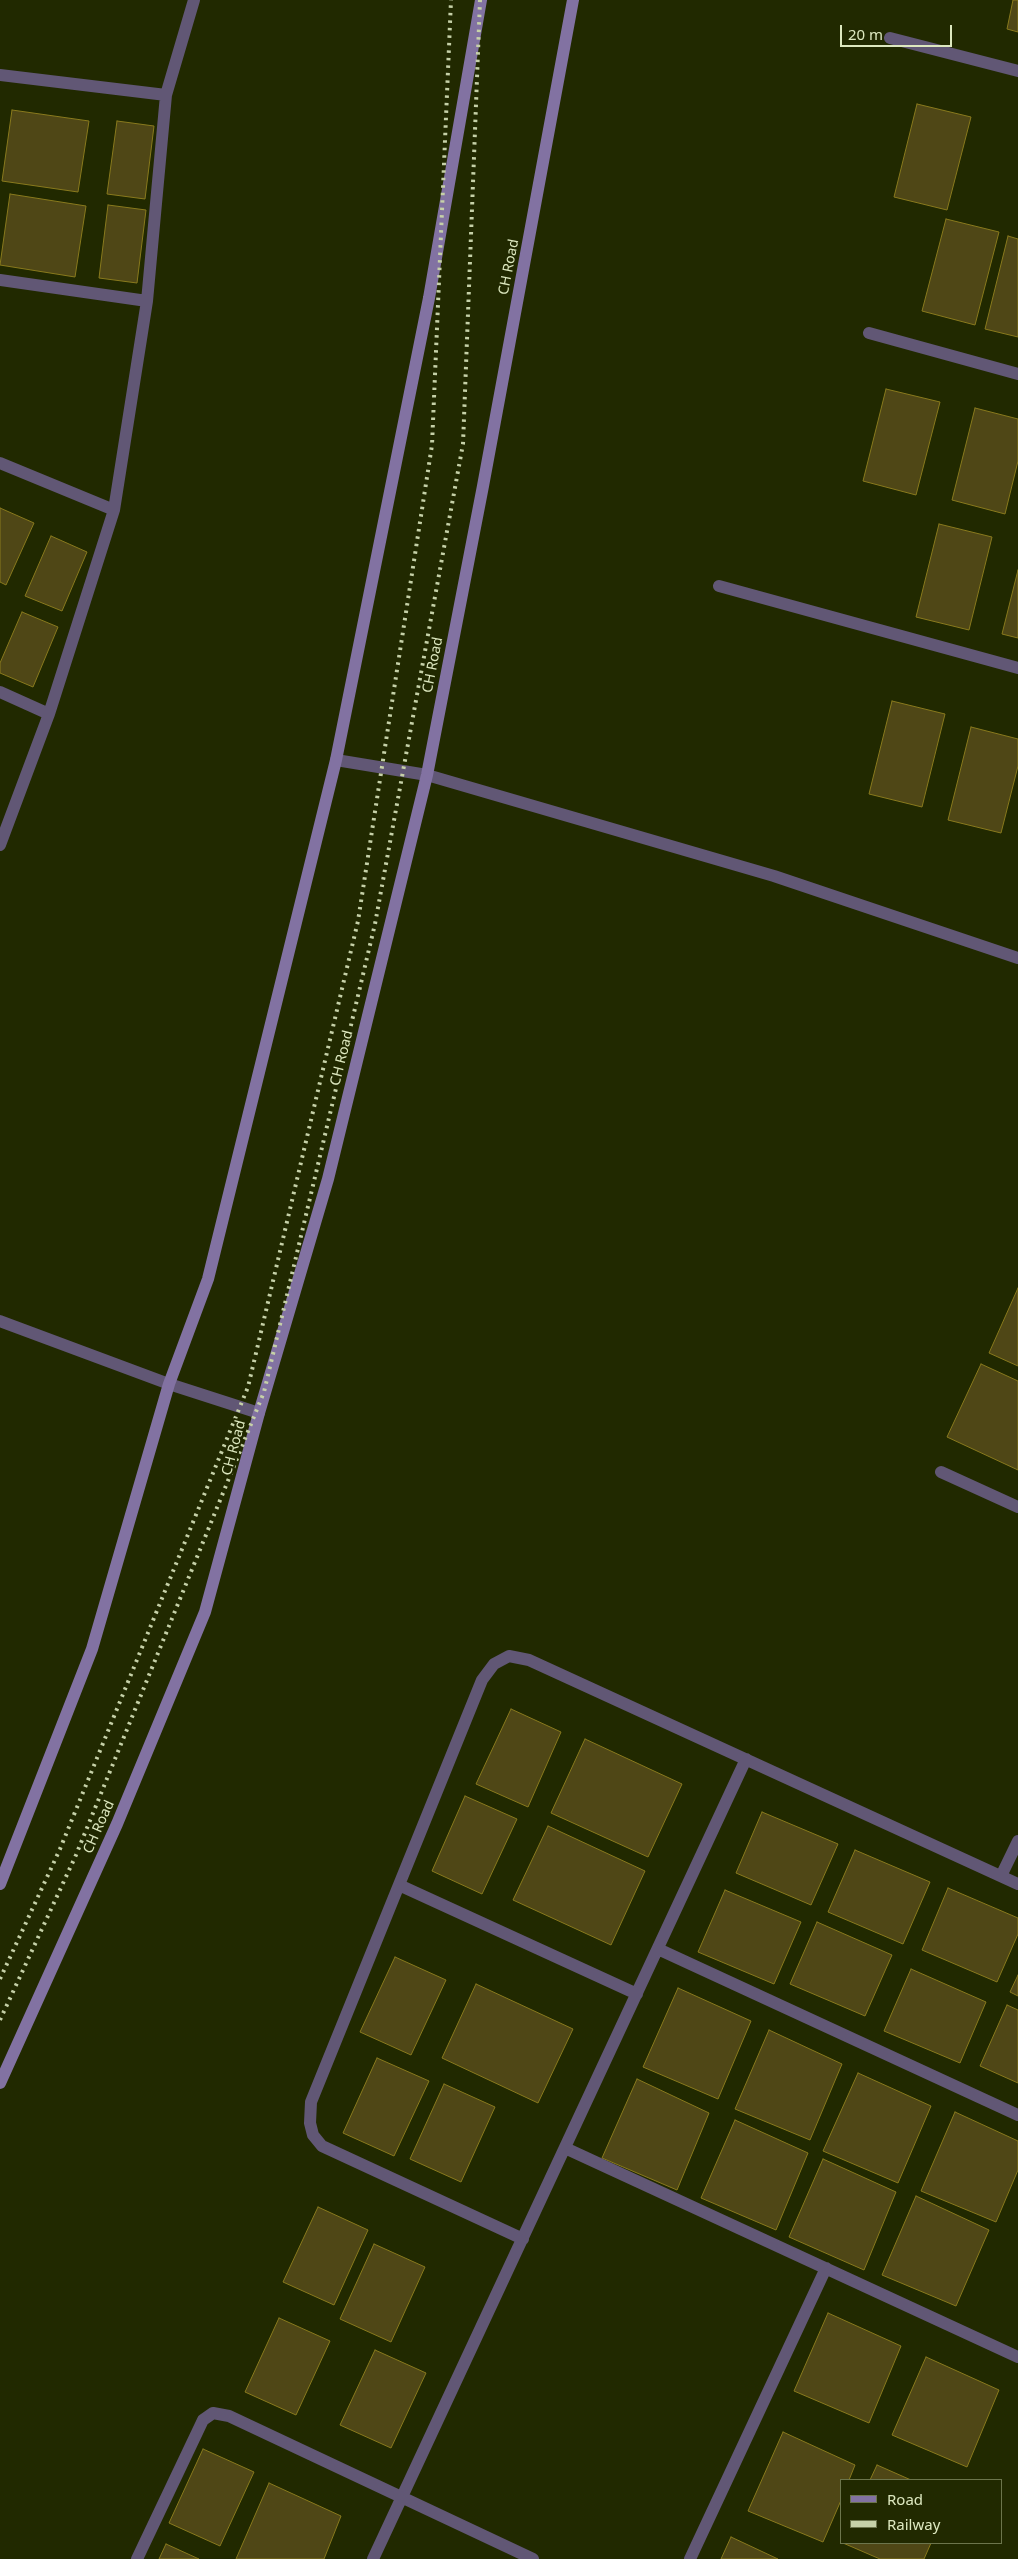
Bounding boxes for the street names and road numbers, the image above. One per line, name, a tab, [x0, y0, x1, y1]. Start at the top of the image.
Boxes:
street label: CH Road	[495, 238, 523, 296]
street label: CH Road	[419, 636, 447, 694]
street label: CH Road	[327, 1029, 357, 1087]
street label: CH Road	[219, 1419, 249, 1477]
street label: CH Road	[80, 1798, 118, 1856]

